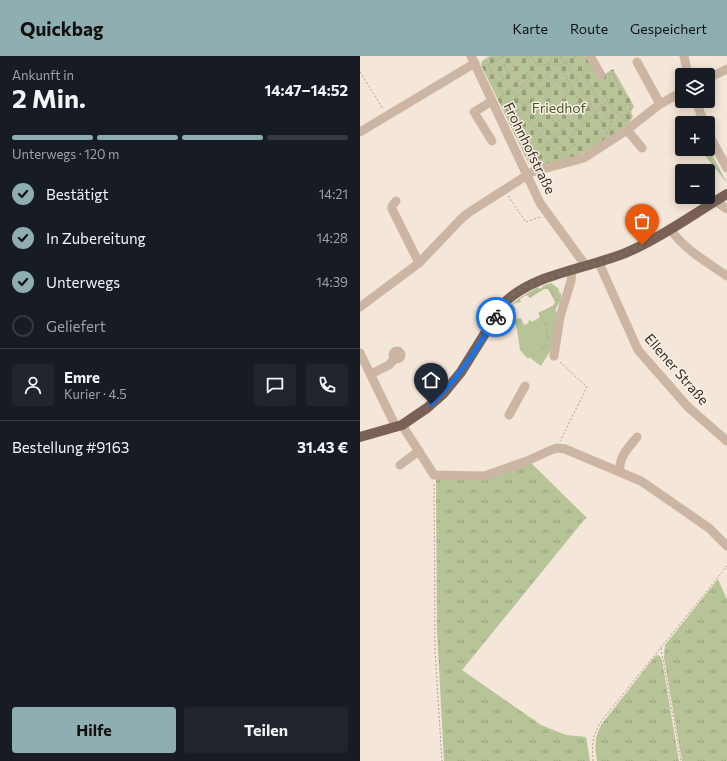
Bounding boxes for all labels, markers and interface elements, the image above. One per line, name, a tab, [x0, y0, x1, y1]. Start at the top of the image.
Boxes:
text: Quickbag	[20, 17, 103, 40]
text: Karte	[513, 20, 548, 37]
text: Route	[570, 20, 608, 37]
text: Gespeichert	[630, 20, 707, 37]
text: Ankunft in	[12, 67, 74, 83]
map controls	[675, 68, 715, 204]
button: layers	[675, 68, 715, 108]
text: 14:47–14:52	[264, 81, 348, 99]
text: 2 Min.	[12, 82, 86, 113]
street label: Frohnhofstraße	[500, 99, 560, 197]
park label: Friedhof	[532, 99, 587, 116]
button: +	[675, 116, 715, 156]
text: Unterwegs · 120 m	[12, 146, 119, 162]
button: −	[675, 164, 715, 204]
icon: check	[12, 183, 34, 205]
text: Bestätigt	[46, 185, 109, 203]
text: 14:21	[319, 186, 348, 202]
pin	[625, 204, 659, 245]
icon: bag	[631, 210, 653, 232]
icon: check	[12, 227, 34, 249]
text: In Zubereitung	[46, 229, 146, 247]
text: 14:28	[317, 230, 348, 246]
icon: check	[12, 271, 34, 293]
text: Unterwegs	[46, 273, 120, 291]
text: 14:39	[316, 274, 348, 290]
courier	[476, 297, 516, 337]
icon: bike	[485, 306, 507, 328]
text: Geliefert	[46, 317, 106, 335]
street label: Ellener Straße	[641, 330, 713, 408]
pin	[414, 363, 448, 404]
button: person	[12, 364, 54, 406]
button: chat	[254, 364, 296, 406]
button: phone	[306, 364, 348, 406]
text: Emre	[64, 368, 100, 386]
icon: home	[420, 369, 442, 391]
text: Kurier · 4.5	[64, 386, 127, 402]
text: Bestellung #9163	[12, 438, 129, 456]
text: 31.43 €	[297, 438, 348, 456]
button: Hilfe	[12, 707, 176, 753]
button: Teilen	[184, 707, 348, 753]

